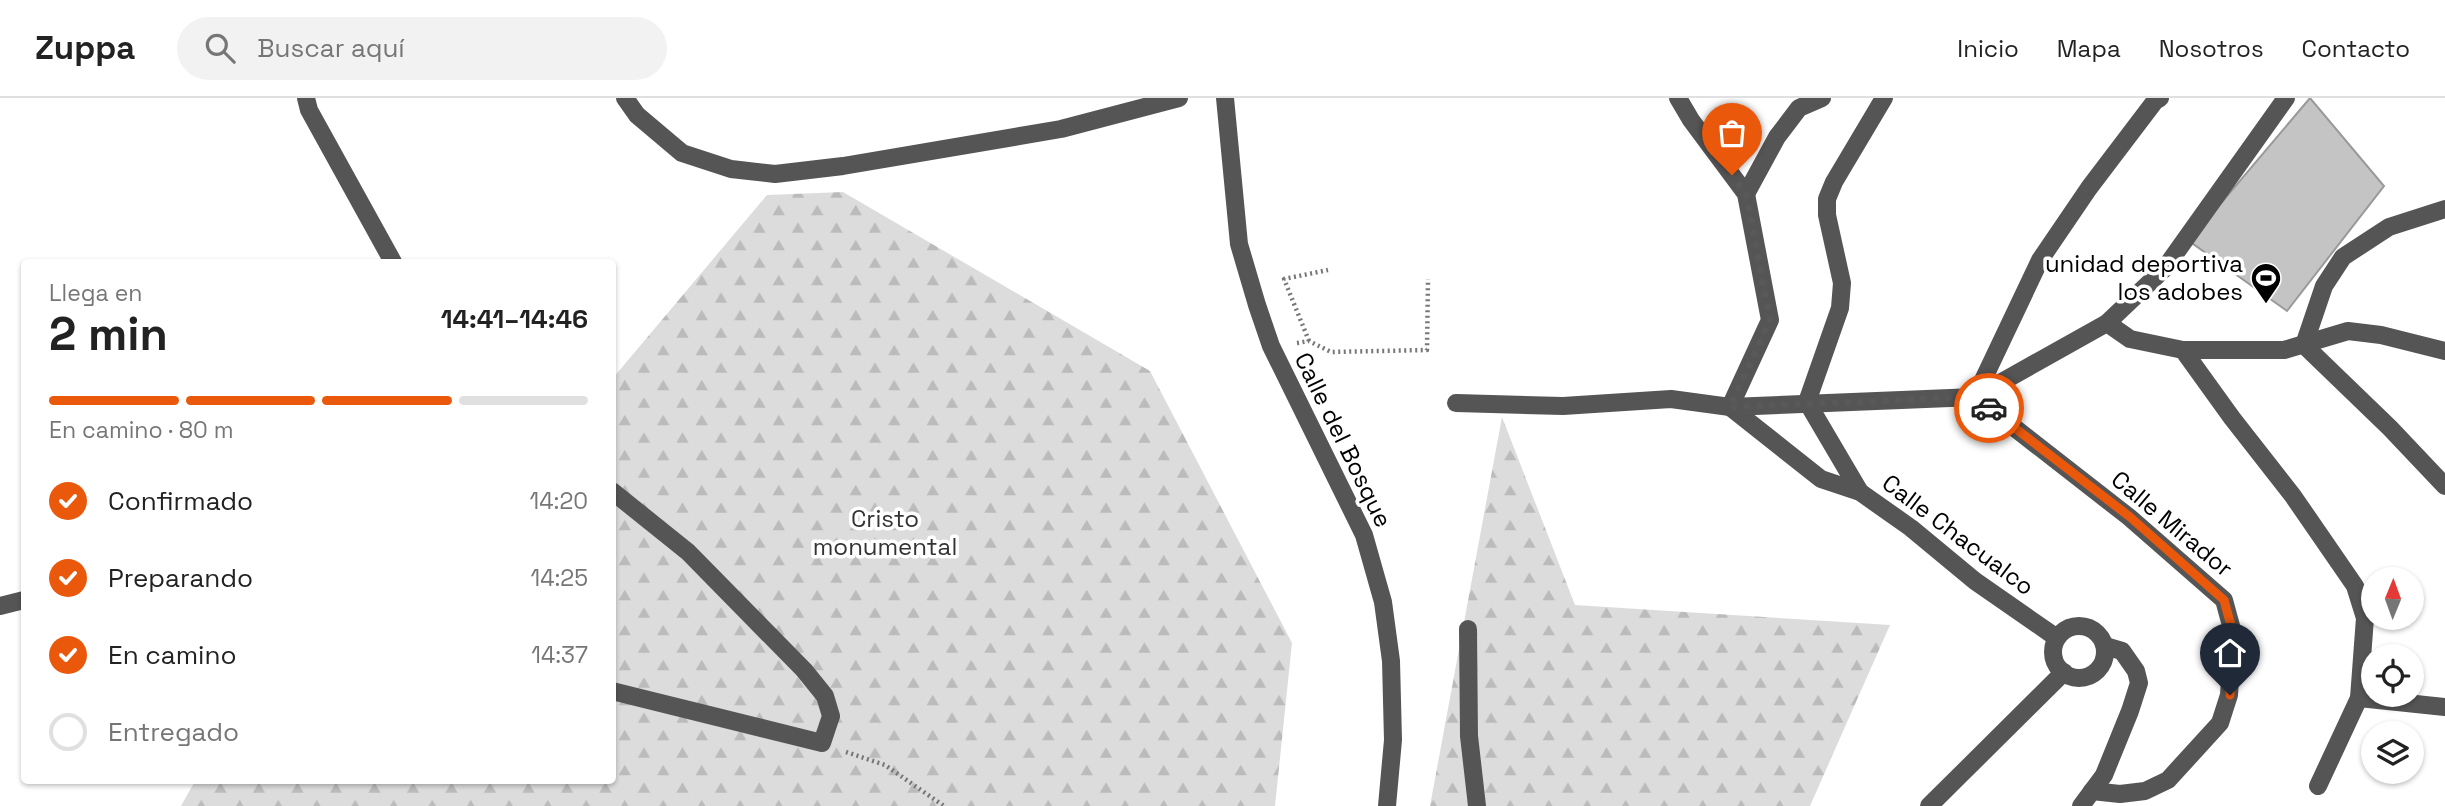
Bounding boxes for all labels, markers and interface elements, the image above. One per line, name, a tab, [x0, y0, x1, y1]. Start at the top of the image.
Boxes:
search box	[177, 17, 667, 80]
text: Zuppa	[35, 27, 135, 69]
icon: search	[201, 29, 239, 67]
text: Buscar aquí	[257, 31, 405, 65]
text: Inicio	[1957, 33, 2019, 64]
text: Mapa	[2057, 33, 2121, 64]
text: Nosotros	[2159, 33, 2264, 64]
text: Contacto	[2302, 33, 2410, 64]
pin	[1702, 103, 1762, 175]
icon: bag	[1713, 114, 1751, 152]
place label: unidad deportiva los adobes	[2045, 248, 2243, 307]
sports icon: unidad deportiva los adobes	[2249, 261, 2283, 305]
text: Llega en	[49, 278, 142, 308]
text: 14:41–14:46	[441, 302, 588, 336]
text: 2 min	[49, 305, 168, 363]
street label: Calle del Bosque	[1288, 347, 1399, 532]
courier	[1954, 373, 2024, 443]
icon: car	[1970, 389, 2008, 427]
text: En camino · 80 m	[49, 415, 234, 445]
street label: Calle Mirador	[2105, 464, 2240, 584]
street label: Calle Chacualco	[1876, 467, 2041, 602]
icon: check	[49, 482, 87, 520]
text: Confirmado	[108, 484, 253, 518]
text: 14:20	[530, 486, 588, 516]
park label: Cristo monumental	[813, 503, 957, 562]
icon: check	[49, 559, 87, 597]
text: Preparando	[108, 561, 253, 595]
text: 14:25	[531, 563, 588, 593]
north arrow	[2361, 567, 2424, 630]
map controls	[2361, 567, 2424, 784]
pin	[2200, 623, 2260, 695]
icon: home	[2211, 634, 2249, 672]
icon: check	[49, 636, 87, 674]
text: En camino	[108, 638, 237, 672]
text: 14:37	[531, 640, 588, 670]
button: locate	[2361, 644, 2424, 707]
text: Entregado	[108, 715, 239, 749]
button: layers	[2361, 721, 2424, 784]

